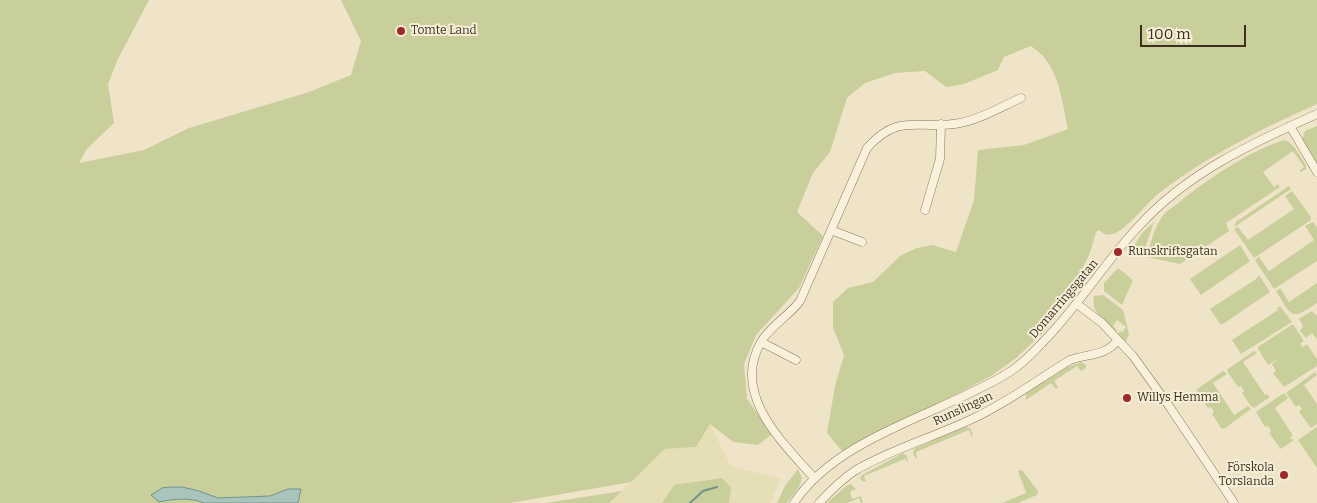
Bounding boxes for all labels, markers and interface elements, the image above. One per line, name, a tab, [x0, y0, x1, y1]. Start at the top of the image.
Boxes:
scale bar	[1142, 15, 1248, 47]
place label: Tomte Land	[411, 24, 477, 38]
marker: Tomte Land	[395, 25, 407, 37]
text: 100 m	[1148, 25, 1191, 43]
place label: Runskriftsgatan	[1128, 245, 1218, 259]
marker: Runskriftsgatan	[1112, 246, 1124, 258]
street label: Domarringsgatan	[1027, 257, 1101, 341]
street label: Runslingan	[931, 389, 995, 429]
place label: Willys Hemma	[1137, 391, 1219, 405]
marker: Willys Hemma	[1121, 392, 1133, 404]
place label: Förskola Torslanda	[1219, 461, 1274, 489]
marker: Förskola Torslanda	[1278, 469, 1290, 481]

